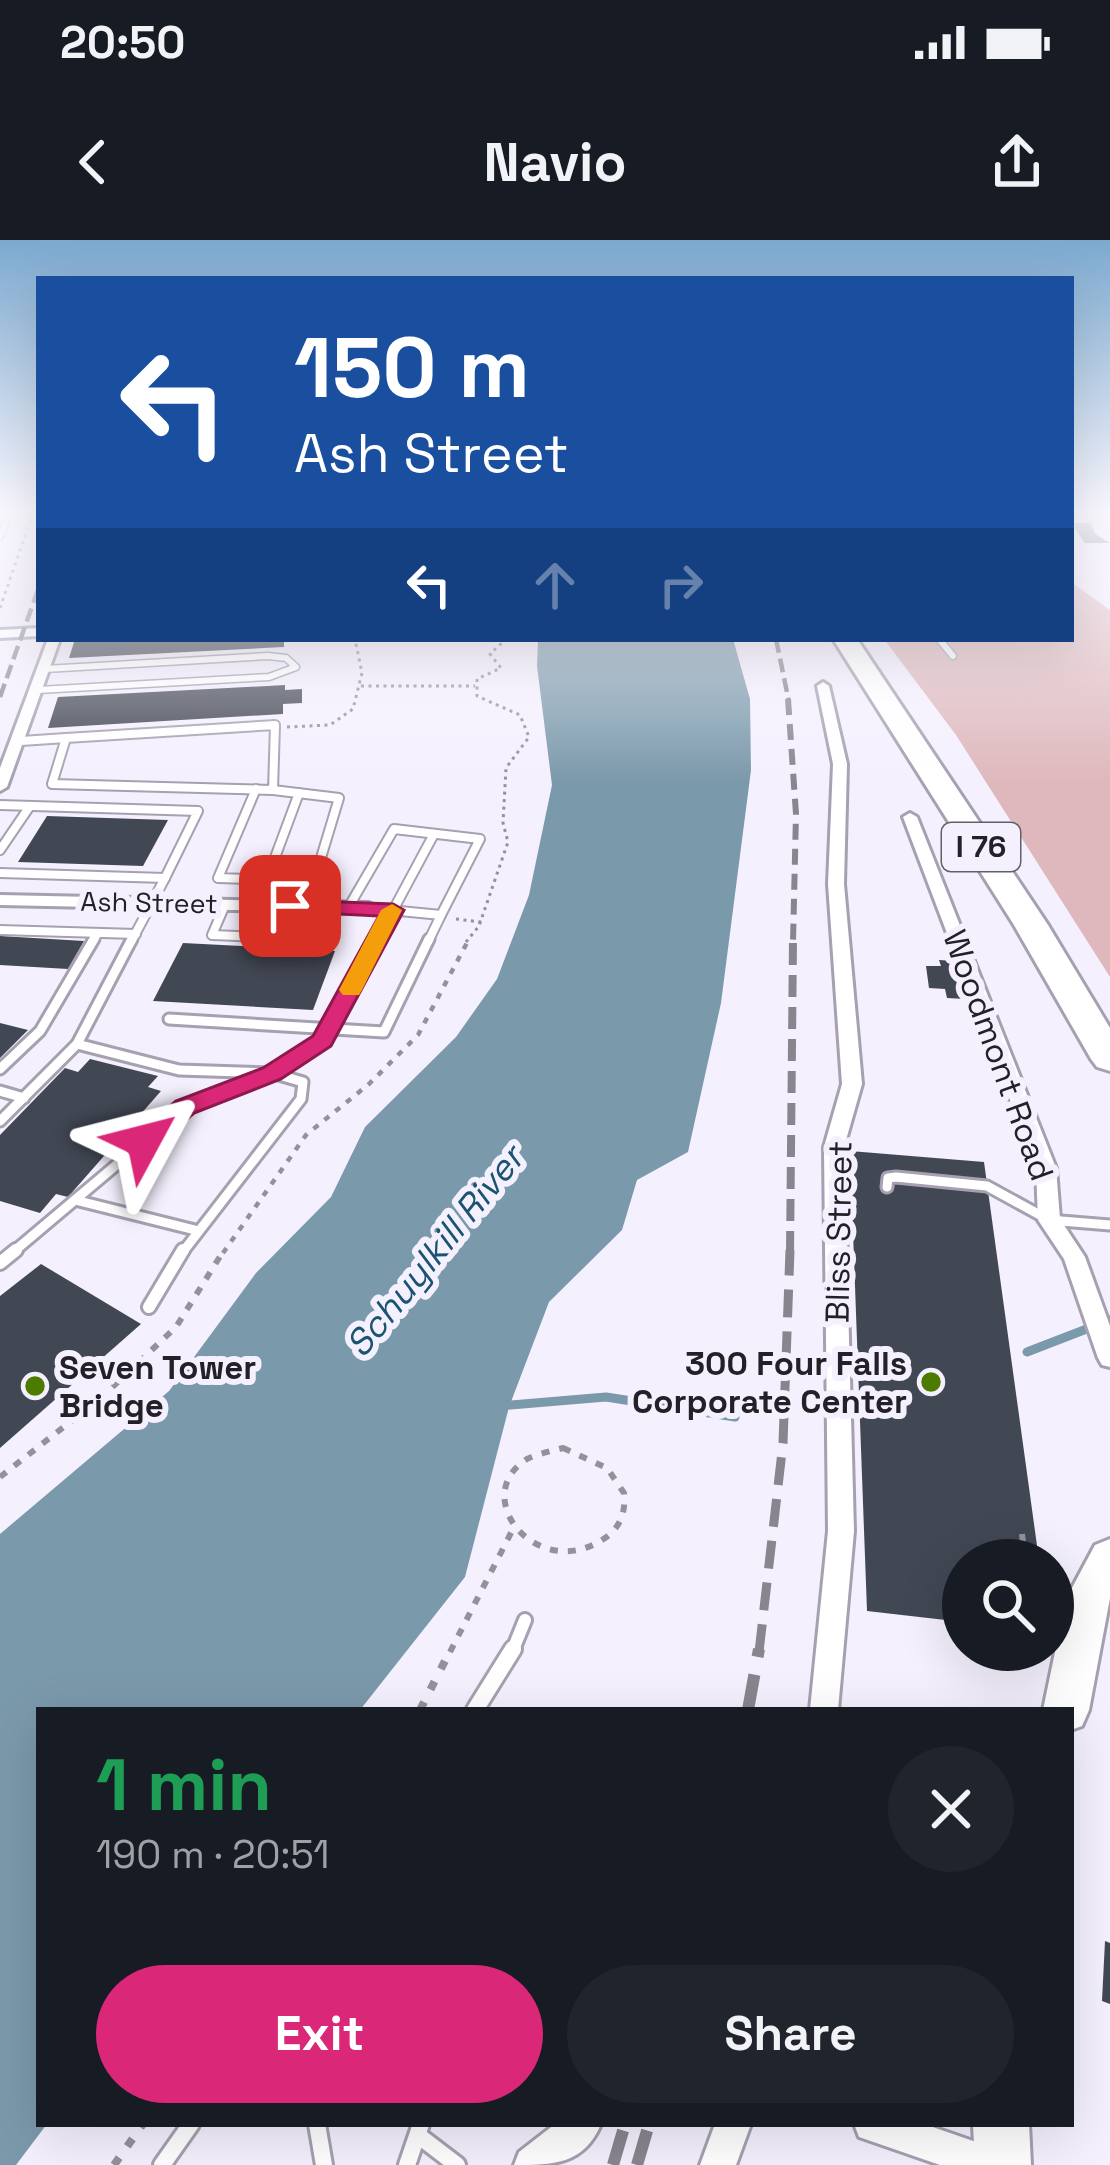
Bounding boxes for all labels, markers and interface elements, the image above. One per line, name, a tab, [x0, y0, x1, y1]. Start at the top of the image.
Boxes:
text: 20:50	[60, 14, 185, 71]
text: Navio	[484, 128, 626, 197]
icon: back	[60, 129, 126, 195]
icon: share	[984, 129, 1050, 195]
text: 150 m	[294, 314, 530, 422]
icon: left	[96, 324, 252, 480]
text: Ash Street	[294, 419, 568, 488]
icon: left	[396, 552, 462, 618]
icon: ahead	[522, 552, 588, 618]
icon: right	[648, 552, 714, 618]
road number: I 76	[942, 823, 1020, 871]
pin	[239, 855, 341, 957]
icon: arrive	[257, 873, 323, 939]
street label: Ash Street	[80, 884, 218, 921]
street label: Woodmont Road	[933, 924, 1063, 1186]
position arrow	[81, 1078, 207, 1204]
water label: Schuylkill River	[336, 1134, 536, 1367]
street label: Bliss Street	[816, 1141, 862, 1323]
place label: 300 Four Falls Corporate Center	[632, 1343, 907, 1423]
place label: Seven Tower Bridge	[59, 1347, 256, 1427]
marker: 300 Four Falls Corporate Center	[918, 1369, 944, 1395]
marker: Seven Tower Bridge	[22, 1373, 48, 1399]
map controls	[942, 1539, 1074, 1671]
button: search	[942, 1539, 1074, 1671]
text: 1 min	[96, 1739, 272, 1831]
button: close	[888, 1746, 1014, 1872]
text: 190 m · 20:51	[96, 1830, 330, 1879]
button: Exit	[96, 1965, 543, 2103]
button: Share	[567, 1965, 1014, 2103]

